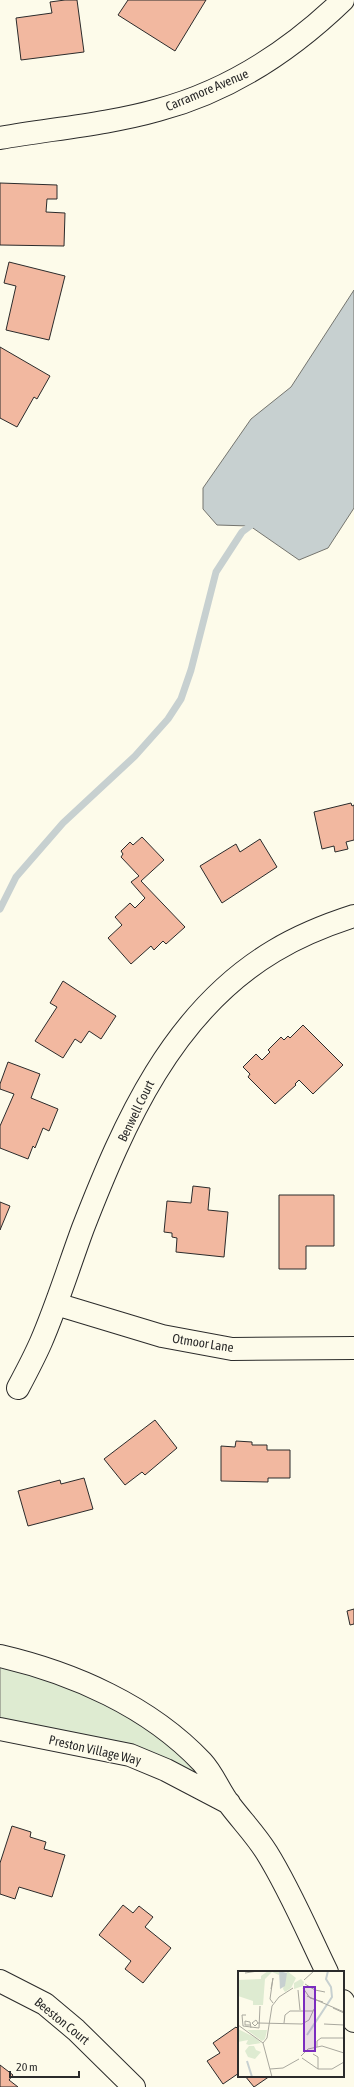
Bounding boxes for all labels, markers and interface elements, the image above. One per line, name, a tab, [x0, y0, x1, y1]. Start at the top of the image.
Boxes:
street label: Carramore Avenue	[163, 66, 251, 114]
street label: Benwell Court	[115, 1078, 157, 1144]
street label: Otmoor Lane	[171, 1331, 235, 1355]
street label: Preston Village Way	[47, 1732, 143, 1768]
inset map	[238, 1971, 344, 2077]
street label: Beeston Court	[32, 1994, 93, 2048]
scale bar	[10, 2053, 79, 2079]
text: 20 m	[16, 2060, 38, 2074]

